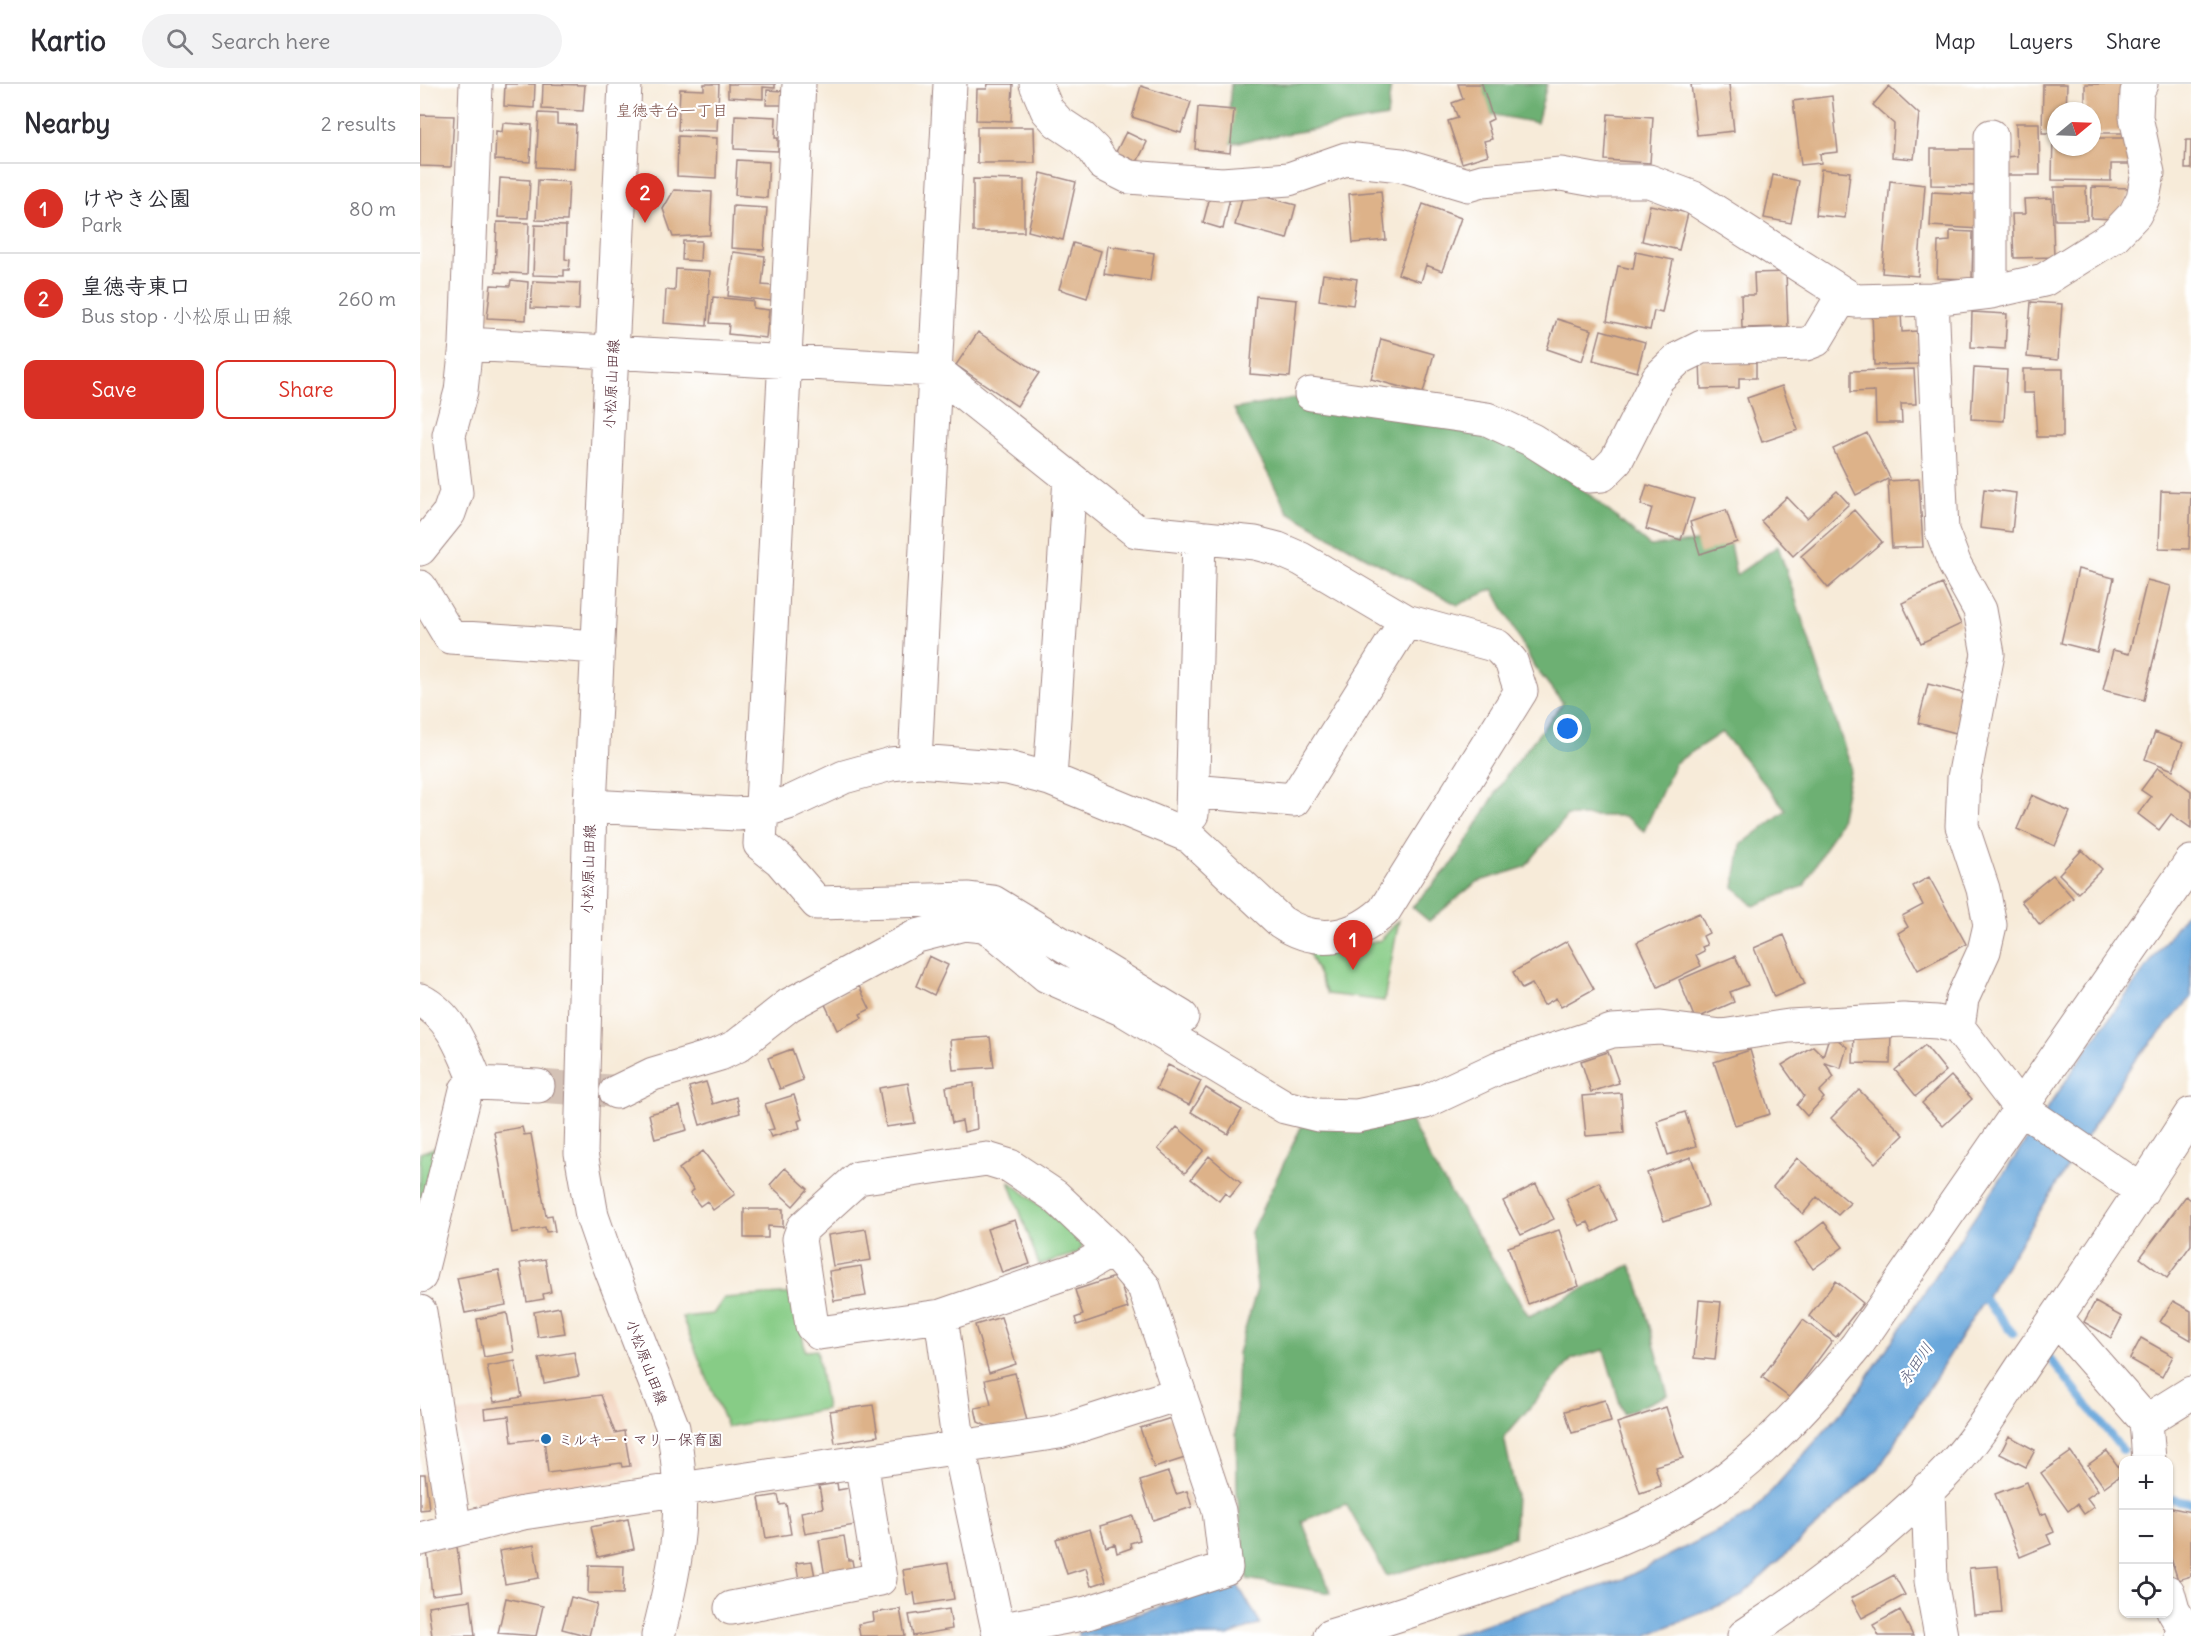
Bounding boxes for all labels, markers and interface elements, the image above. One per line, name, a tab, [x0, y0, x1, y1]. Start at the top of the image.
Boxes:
search box	[142, 14, 562, 68]
text: Kartio	[30, 23, 106, 59]
icon: search	[163, 25, 196, 58]
text: Search here	[211, 27, 330, 55]
text: Map	[1935, 28, 1975, 55]
text: Layers	[2008, 28, 2073, 55]
text: Share	[2106, 28, 2161, 55]
district label: 皇徳寺台一丁目	[616, 100, 728, 120]
north arrow	[2047, 102, 2101, 156]
text: Nearby	[24, 107, 110, 140]
text: 2 results	[321, 111, 396, 136]
pin: 2	[626, 174, 664, 223]
text: けやき公園	[81, 184, 191, 212]
text: 1	[40, 196, 47, 221]
text: 80 m	[349, 196, 396, 221]
text: Park	[81, 212, 122, 237]
text: 皇徳寺東口	[81, 272, 191, 300]
text: 2	[38, 286, 49, 311]
text: 260 m	[338, 286, 396, 311]
text: Bus stop · 小松原山田線	[81, 303, 292, 328]
street label: 小松原山田線	[599, 339, 623, 429]
button: Save	[24, 360, 204, 419]
button: Share	[216, 360, 396, 419]
your location	[1553, 714, 1582, 743]
street label: 小松原山田線	[577, 824, 599, 914]
pin: 1	[1334, 920, 1372, 970]
street label: 小松原山田線	[622, 1317, 672, 1407]
water label: 永田川	[1893, 1339, 1937, 1389]
place label: ミルキー・マリー保育園	[558, 1430, 723, 1449]
marker: ミルキー・マリー保育園	[539, 1432, 553, 1446]
map controls	[2119, 1456, 2173, 1618]
button: +	[2119, 1456, 2173, 1510]
button: −	[2119, 1510, 2173, 1564]
button: locate	[2119, 1564, 2173, 1618]

